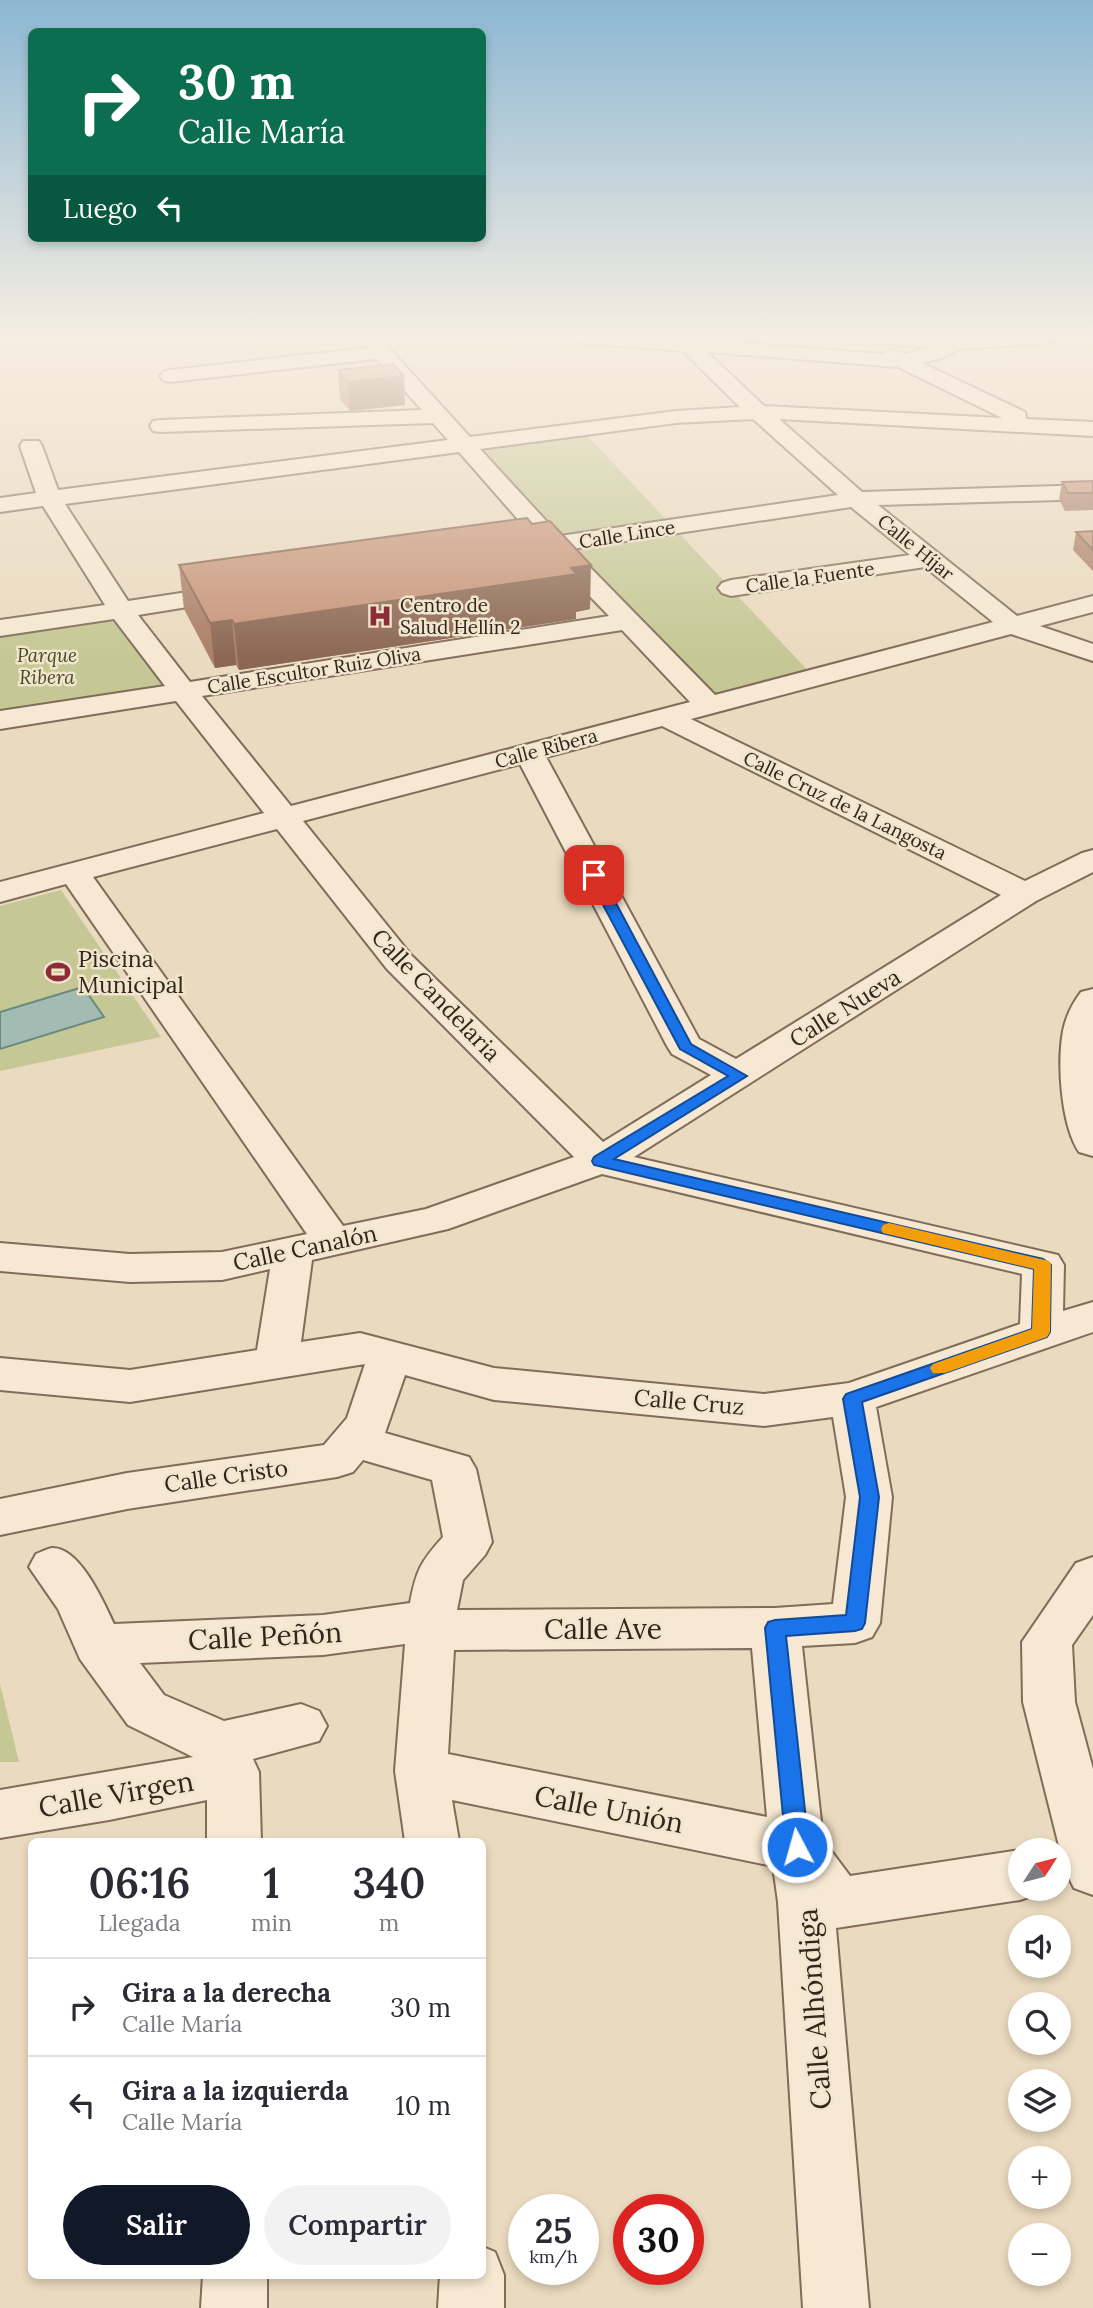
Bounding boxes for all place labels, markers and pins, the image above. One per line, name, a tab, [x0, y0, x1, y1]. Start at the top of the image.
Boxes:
place label: Centro de Salud Hellín 2	[400, 593, 521, 639]
hospital icon: Centro de Salud Hellín 2	[366, 602, 394, 630]
pin	[564, 845, 624, 905]
place label: Piscina Municipal	[78, 944, 184, 999]
sports icon: Piscina Municipal	[44, 958, 72, 986]

